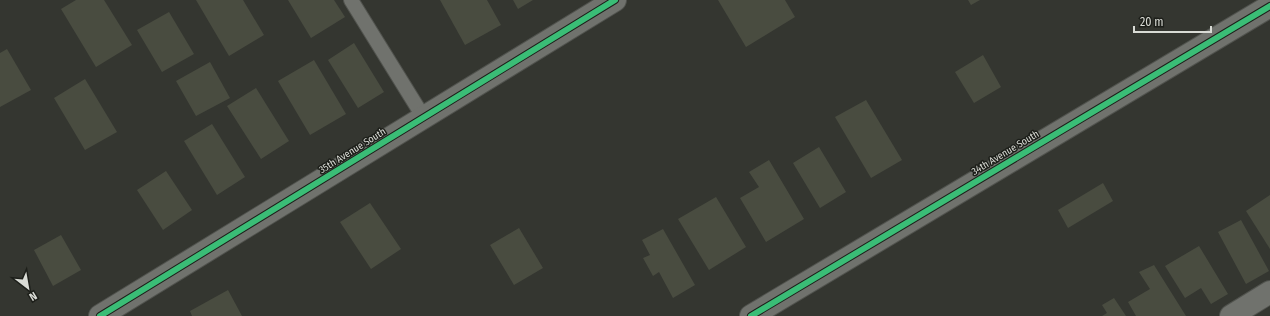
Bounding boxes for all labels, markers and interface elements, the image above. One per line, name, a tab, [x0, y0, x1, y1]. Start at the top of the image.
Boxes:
scale bar	[1134, 8, 1211, 34]
text: 20 m	[1140, 15, 1164, 29]
street label: 35th Avenue South	[317, 126, 388, 176]
street label: 34th Avenue South	[970, 128, 1041, 178]
north arrow	[8, 268, 48, 308]
text: N	[27, 289, 39, 303]

